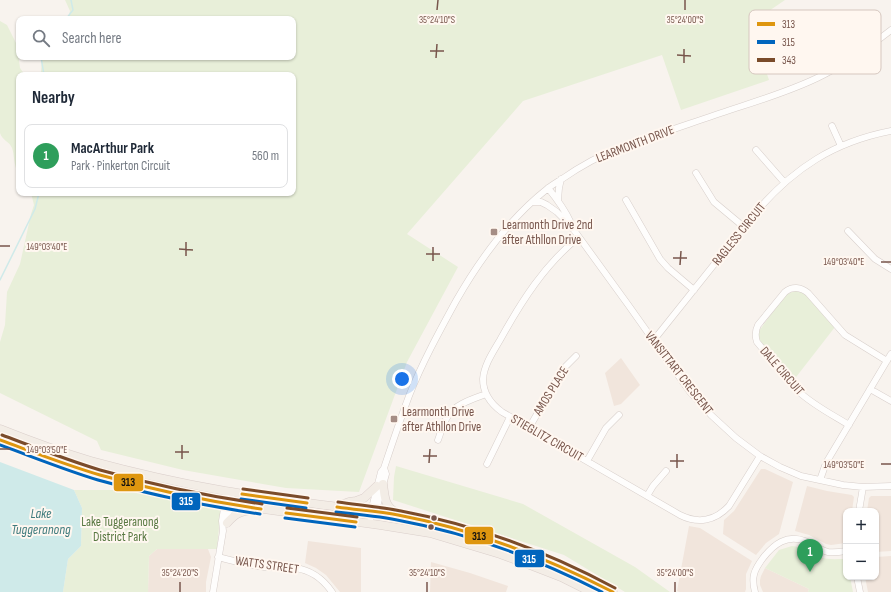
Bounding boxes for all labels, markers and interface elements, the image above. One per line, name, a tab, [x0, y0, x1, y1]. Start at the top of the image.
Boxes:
legend	[749, 10, 881, 74]
text: 35°24'10"S	[419, 14, 455, 26]
text: 35°24'00"S	[666, 14, 704, 26]
search box	[16, 16, 296, 60]
text: 313	[782, 18, 795, 31]
icon: search	[30, 27, 52, 49]
text: Search here	[62, 29, 122, 48]
text: 315	[782, 36, 795, 49]
text: 343	[782, 54, 796, 67]
text: Nearby	[32, 88, 75, 108]
street label: LEARMONTH DRIVE	[594, 122, 676, 166]
text: MacArthur Park	[71, 139, 154, 158]
text: 1	[43, 148, 49, 164]
text: 560 m	[252, 148, 279, 164]
text: Park · Pinkerton Circuit	[71, 158, 170, 174]
street label: RAGLESS CIRCUIT	[709, 199, 769, 269]
place label: Learmonth Drive 2nd after Athllon Drive	[502, 217, 593, 248]
marker: Learmonth Drive 2nd after Athllon Drive	[489, 227, 499, 237]
text: 149°03'40"E	[27, 241, 67, 253]
text: 149°03'40"E	[824, 256, 864, 268]
street label: VANSITTART CRESCENT	[641, 328, 717, 418]
street label: DALE CIRCUIT	[756, 343, 808, 399]
street label: AMOS PLACE	[529, 364, 572, 419]
your location	[392, 369, 412, 389]
place label: Learmonth Drive after Athllon Drive	[402, 404, 481, 435]
street label: STIEGLITZ CIRCUIT	[508, 411, 586, 465]
marker: Learmonth Drive after Athllon Drive	[389, 414, 399, 424]
text: 149°03'50"E	[27, 444, 67, 456]
text: 149°03'50"E	[824, 459, 864, 471]
line badge: 313	[113, 473, 144, 492]
text: 313	[121, 476, 135, 489]
line badge: 315	[171, 492, 201, 511]
text: 315	[179, 495, 193, 508]
water label: Lake Tuggeranong	[11, 505, 71, 538]
map controls	[843, 508, 879, 580]
button: +	[843, 508, 879, 544]
unlabelled marker	[429, 513, 439, 523]
park label: Lake Tuggeranong District Park	[81, 514, 159, 545]
unlabelled marker	[426, 522, 436, 532]
line badge: 313	[464, 526, 494, 545]
text: 313	[472, 530, 486, 543]
pin: 1	[797, 539, 823, 572]
button: −	[843, 544, 879, 580]
line badge: 315	[514, 549, 545, 568]
street label: WATTS STREET	[234, 553, 300, 577]
text: 315	[522, 553, 536, 566]
text: 35°24'20"S	[162, 567, 198, 579]
text: 35°24'10"S	[409, 567, 445, 579]
text: 35°24'00"S	[656, 567, 694, 579]

